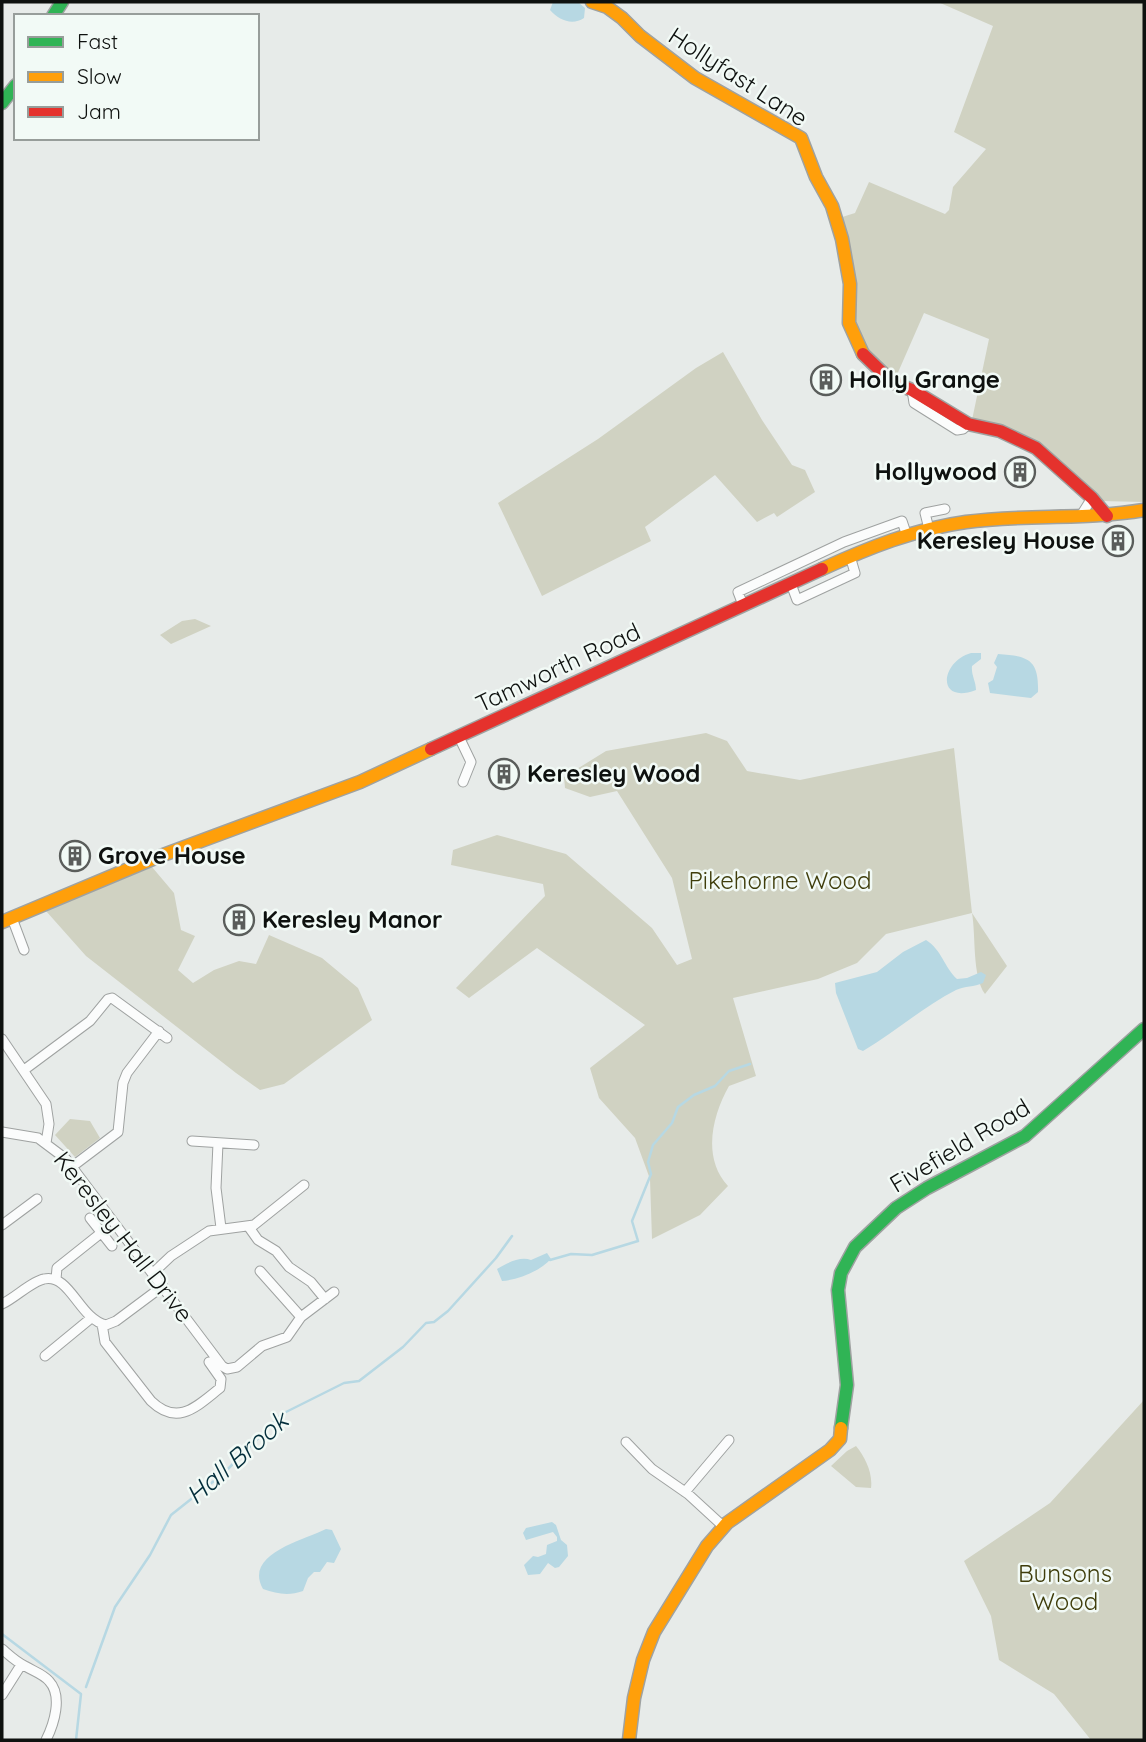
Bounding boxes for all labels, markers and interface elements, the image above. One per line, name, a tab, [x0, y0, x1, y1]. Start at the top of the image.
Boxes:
legend	[14, 14, 259, 140]
street label: Hollyfast Lane	[663, 20, 814, 132]
text: Fast	[77, 28, 118, 54]
text: Slow	[77, 63, 122, 89]
text: Jam	[77, 98, 121, 124]
building icon: Holly Grange	[809, 363, 843, 397]
place label: Holly Grange	[849, 364, 1000, 394]
building icon: Hollywood	[1003, 455, 1037, 489]
place label: Hollywood	[875, 456, 997, 486]
building icon: Keresley House	[1101, 524, 1135, 558]
place label: Keresley House	[917, 525, 1095, 555]
street label: Tamworth Road	[470, 616, 645, 718]
building icon: Keresley Wood	[487, 757, 521, 791]
place label: Keresley Wood	[527, 758, 700, 788]
building icon: Grove House	[58, 839, 92, 873]
place label: Grove House	[98, 840, 246, 870]
park label: Pikehorne Wood	[688, 865, 872, 895]
building icon: Keresley Manor	[222, 903, 256, 937]
place label: Keresley Manor	[262, 904, 443, 934]
street label: Fivefield Road	[884, 1092, 1035, 1199]
street label: Keresley Hall Drive	[48, 1145, 200, 1328]
water label: Hall Brook	[179, 1403, 296, 1511]
park label: Bunsons Wood	[1018, 1558, 1112, 1616]

